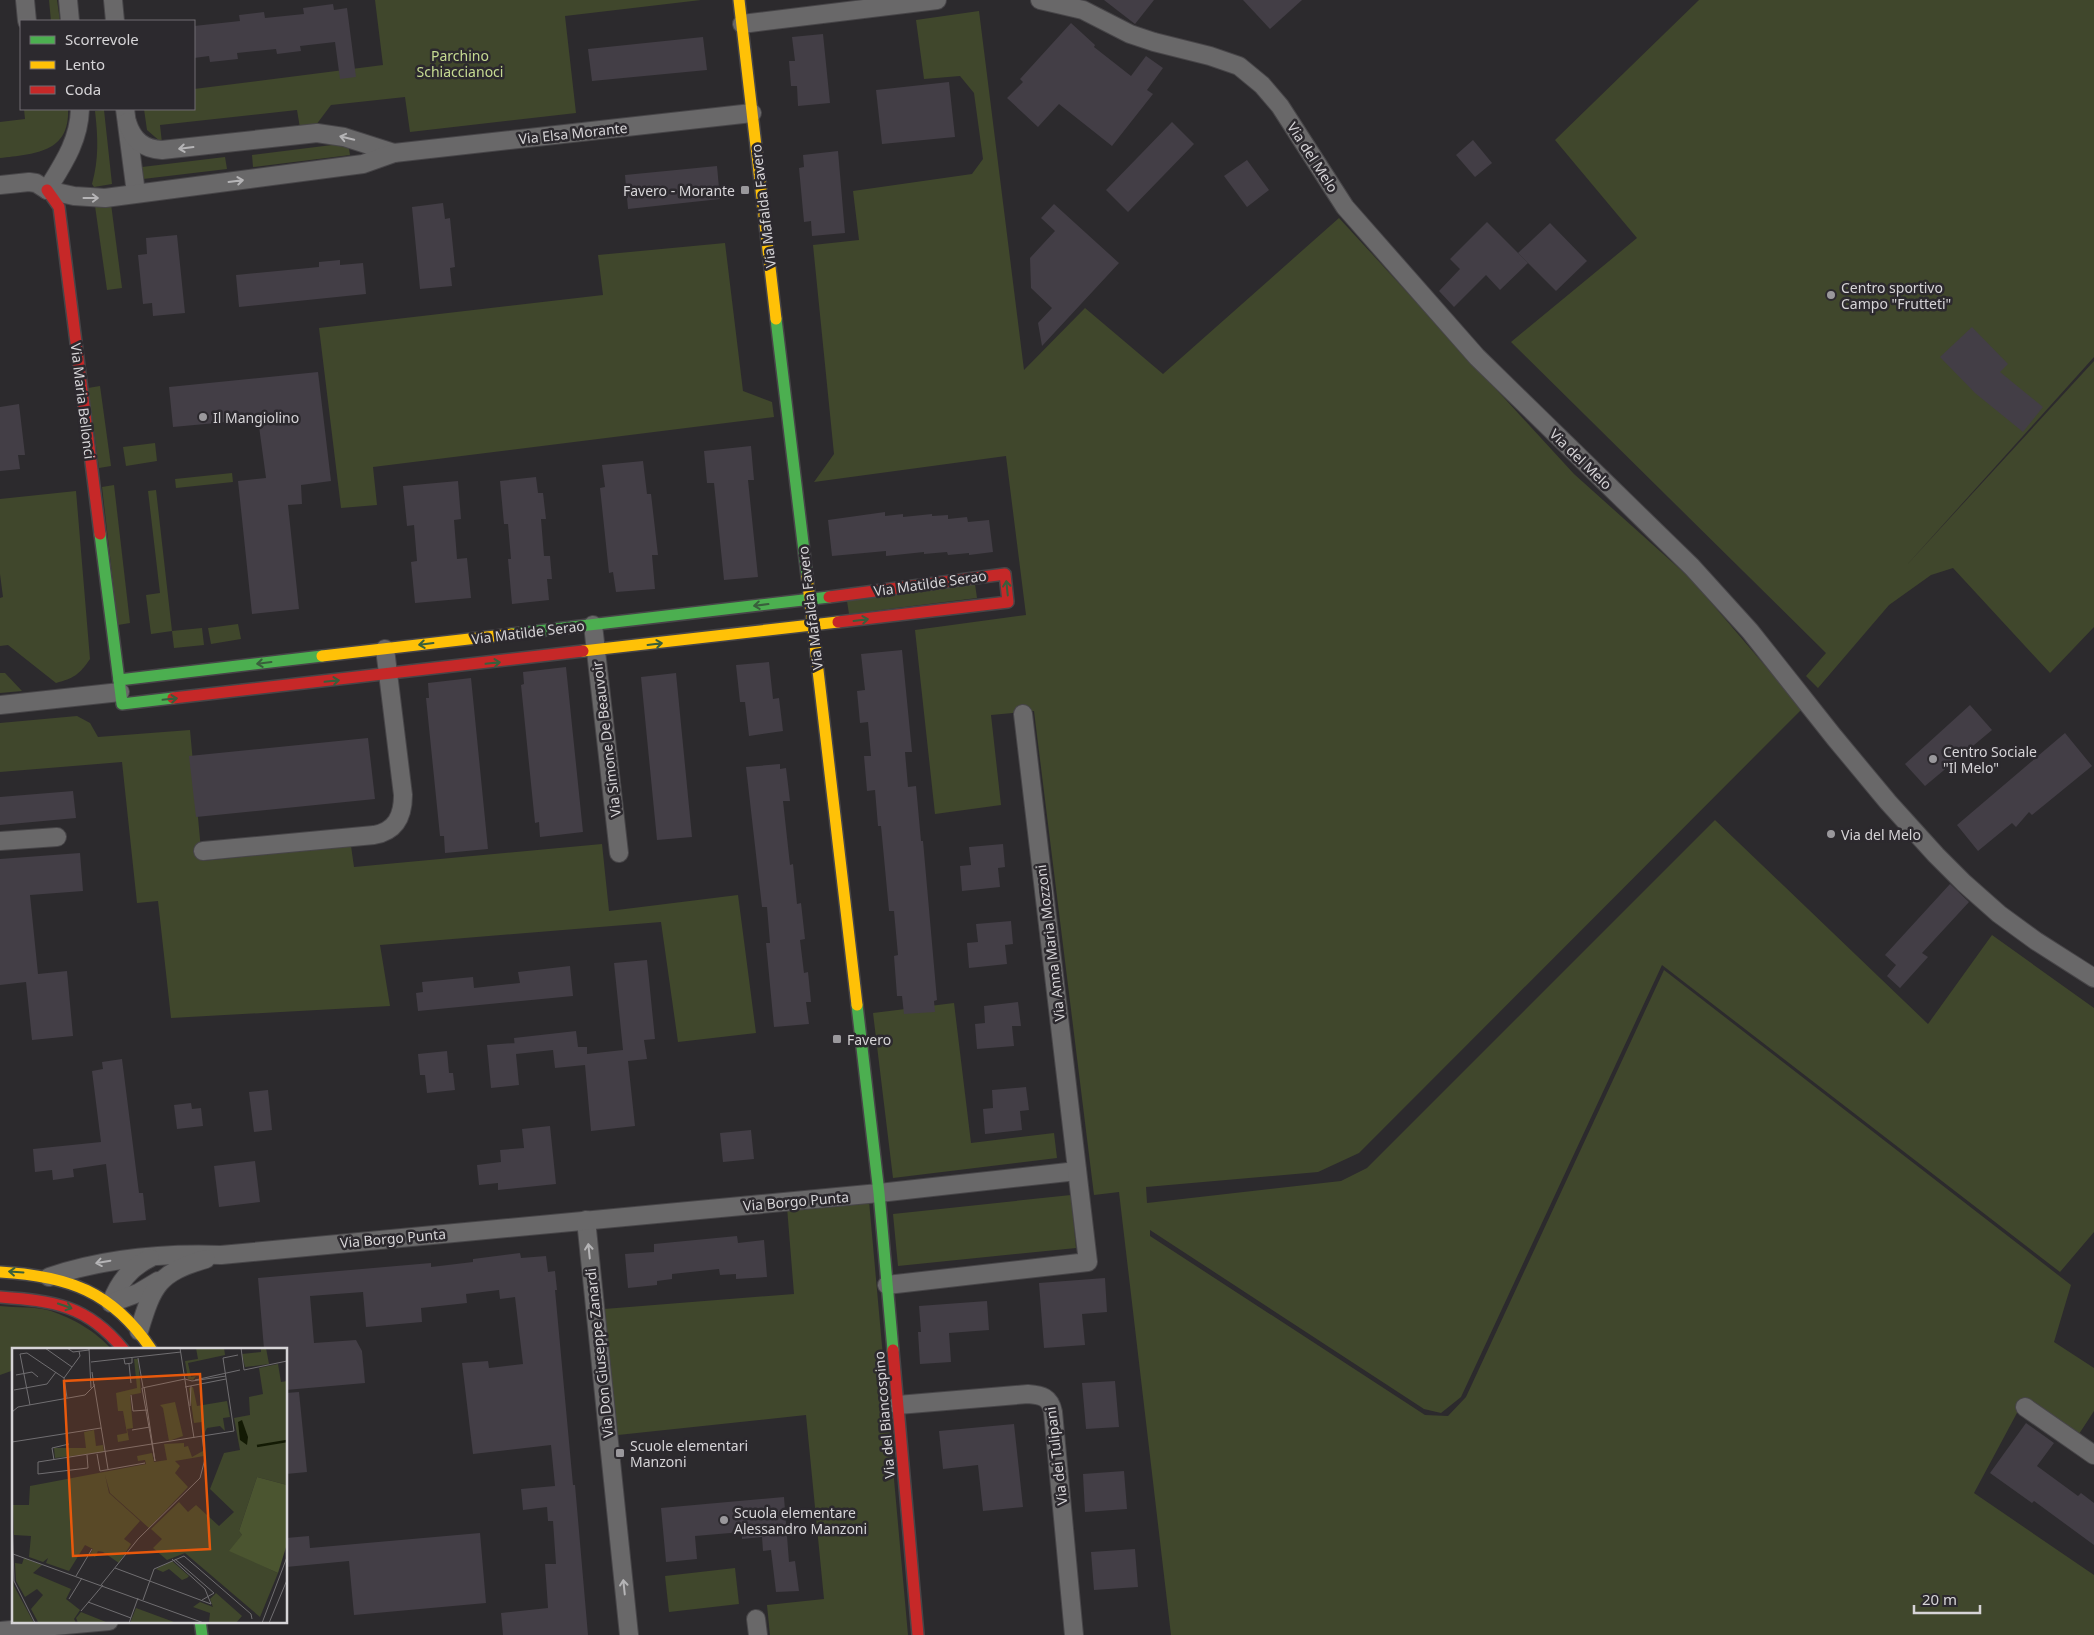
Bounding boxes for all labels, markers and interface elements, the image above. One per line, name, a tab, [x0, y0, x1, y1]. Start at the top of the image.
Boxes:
legend	[20, 20, 195, 110]
text: Scorrevole	[65, 29, 139, 49]
park label: Parchino Schiaccianoci	[417, 46, 503, 81]
text: Lento	[65, 54, 105, 74]
text: Coda	[65, 79, 101, 99]
street label: Via Elsa Morante	[518, 118, 628, 148]
street label: Via del Melo	[1283, 118, 1343, 196]
one-way arrow	[340, 133, 356, 142]
one-way arrow	[178, 143, 194, 153]
street label: Via Mafalda Favero	[746, 143, 780, 269]
one-way arrow	[228, 175, 244, 185]
place label: Favero - Morante	[623, 181, 735, 200]
marker: Favero - Morante	[739, 184, 751, 196]
one-way arrow	[83, 193, 99, 203]
place label: Centro sportivo Campo "Frutteti"	[1841, 278, 1951, 313]
marker: Centro sportivo Campo "Frutteti"	[1825, 289, 1837, 301]
street label: Via Maria Bellonci	[66, 342, 100, 460]
place label: Il Mangiolino	[213, 408, 299, 427]
marker: Il Mangiolino	[197, 411, 209, 423]
street label: Via del Melo	[1546, 424, 1616, 494]
street label: Via Mafalda Favero	[793, 545, 827, 671]
street label: Via Matilde Serao	[872, 566, 988, 600]
one-way arrow	[1002, 581, 1012, 597]
one-way arrow	[753, 600, 769, 610]
one-way arrow	[853, 615, 869, 625]
street label: Via Matilde Serao	[470, 616, 586, 648]
one-way arrow	[418, 639, 434, 649]
one-way arrow	[646, 639, 662, 649]
one-way arrow	[256, 658, 272, 668]
one-way arrow	[485, 658, 501, 668]
street label: Via Simone De Beauvoir	[587, 660, 625, 818]
one-way arrow	[324, 676, 340, 686]
one-way arrow	[162, 694, 178, 704]
place label: Centro Sociale "Il Melo"	[1943, 742, 2037, 777]
marker: Centro Sociale "Il Melo"	[1927, 753, 1939, 765]
place label: Via del Melo	[1841, 825, 1921, 844]
marker: Via del Melo	[1825, 828, 1837, 840]
street label: Via Anna Maria Mozzoni	[1031, 864, 1069, 1022]
place label: Favero	[847, 1030, 891, 1049]
marker: Favero	[831, 1033, 843, 1045]
street label: Via Borgo Punta	[742, 1187, 850, 1215]
street label: Via Borgo Punta	[339, 1224, 447, 1252]
one-way arrow	[584, 1243, 594, 1259]
one-way arrow	[95, 1257, 111, 1267]
street label: Via Don Giuseppe Zanardi	[581, 1267, 617, 1439]
one-way arrow	[8, 1268, 24, 1277]
one-way arrow	[57, 1302, 73, 1311]
inset map	[12, 1348, 288, 1622]
street label: Via del Biancospino	[869, 1351, 899, 1479]
street label: Via dei Tulipani	[1041, 1406, 1071, 1506]
place label: Scuole elementari Manzoni	[630, 1436, 748, 1471]
marker: Scuole elementari Manzoni	[614, 1447, 626, 1459]
place label: Scuola elementare Alessandro Manzoni	[734, 1503, 867, 1538]
marker: Scuola elementare Alessandro Manzoni	[718, 1514, 730, 1526]
one-way arrow	[619, 1579, 628, 1595]
scale bar	[1914, 1582, 1980, 1614]
text: 20 m	[1922, 1589, 1957, 1609]

